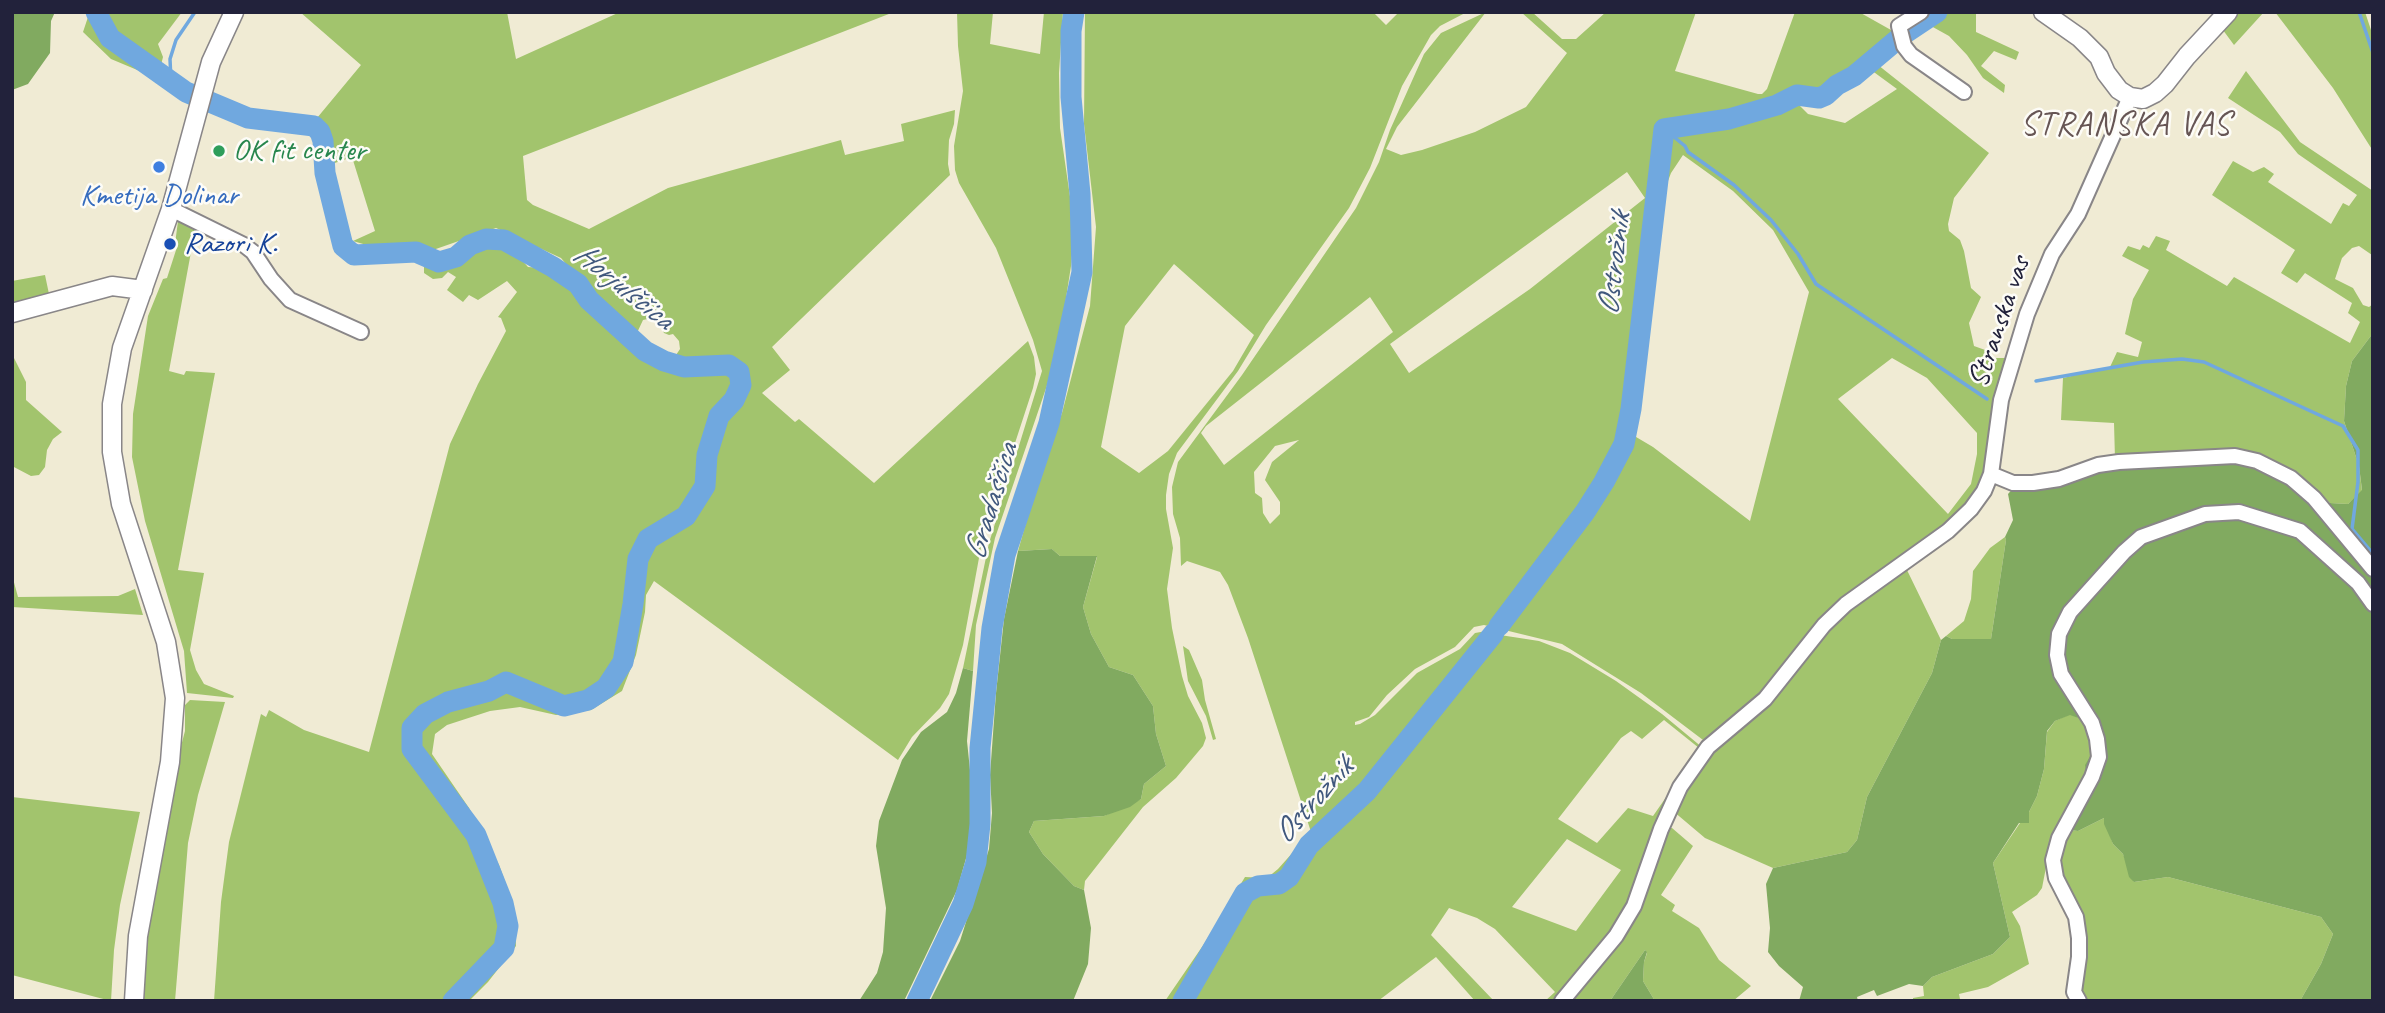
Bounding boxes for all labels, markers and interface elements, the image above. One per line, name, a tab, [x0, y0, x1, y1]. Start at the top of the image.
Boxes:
district label: STRANSKA VAS	[2022, 105, 2230, 145]
place label: OK fit center	[233, 133, 365, 169]
marker: OK fit center	[211, 143, 227, 159]
marker: Kmetija Dolinar	[151, 159, 167, 175]
place label: Kmetija Dolinar	[80, 178, 238, 214]
water label: Ostrožnik	[1590, 211, 1640, 317]
place label: Razori K.	[184, 226, 278, 262]
water label: Horjulščica	[565, 235, 681, 339]
marker: Razori K.	[162, 236, 178, 252]
street label: Stranska vas	[1961, 252, 2039, 392]
water label: Gradaščica	[956, 440, 1028, 564]
water label: Ostrožnik	[1265, 750, 1363, 852]

